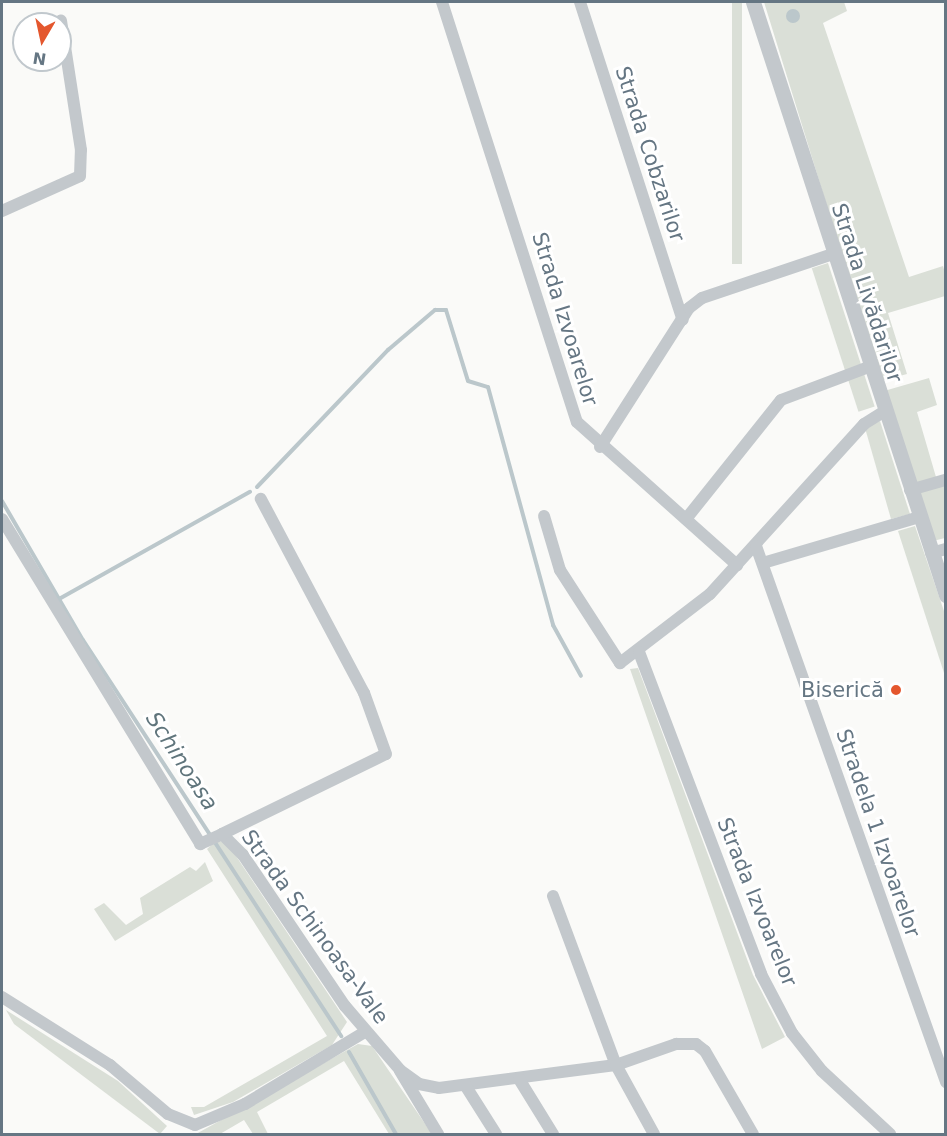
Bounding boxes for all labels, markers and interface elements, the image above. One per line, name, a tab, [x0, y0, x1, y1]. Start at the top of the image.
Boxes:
north arrow	[12, 12, 72, 72]
text: N	[31, 48, 48, 69]
street label: Strada Cobzarilor	[610, 63, 690, 245]
street label: Strada Livădarilor	[826, 200, 908, 386]
street label: Strada Izvoarelor	[527, 229, 603, 409]
place label: Biserică	[801, 677, 884, 703]
marker: Biserică	[889, 683, 903, 697]
water label: Schinoasa	[140, 707, 224, 815]
street label: Stradela 1 Izvoarelor	[831, 726, 925, 940]
street label: Strada Izvoarelor	[712, 814, 802, 990]
street label: Strada Schinoasa-Vale	[236, 825, 394, 1029]

